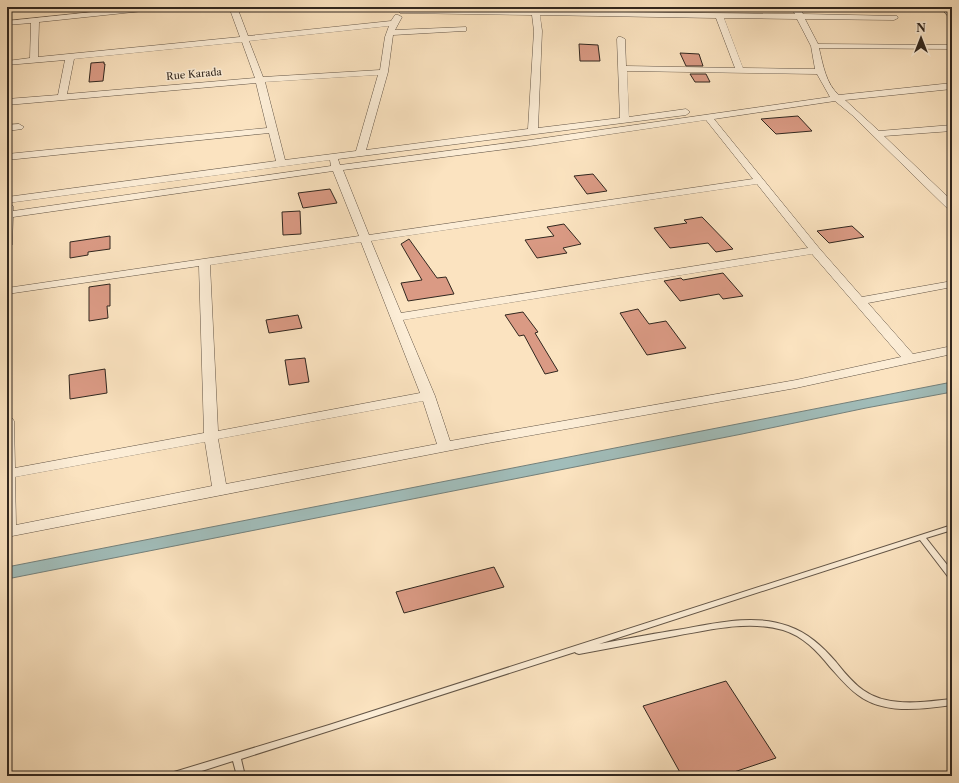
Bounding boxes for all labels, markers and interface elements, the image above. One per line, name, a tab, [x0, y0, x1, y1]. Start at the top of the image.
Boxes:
north arrow	[901, 18, 941, 58]
text: N	[916, 21, 926, 35]
street label: Rue Karada	[166, 65, 223, 83]

